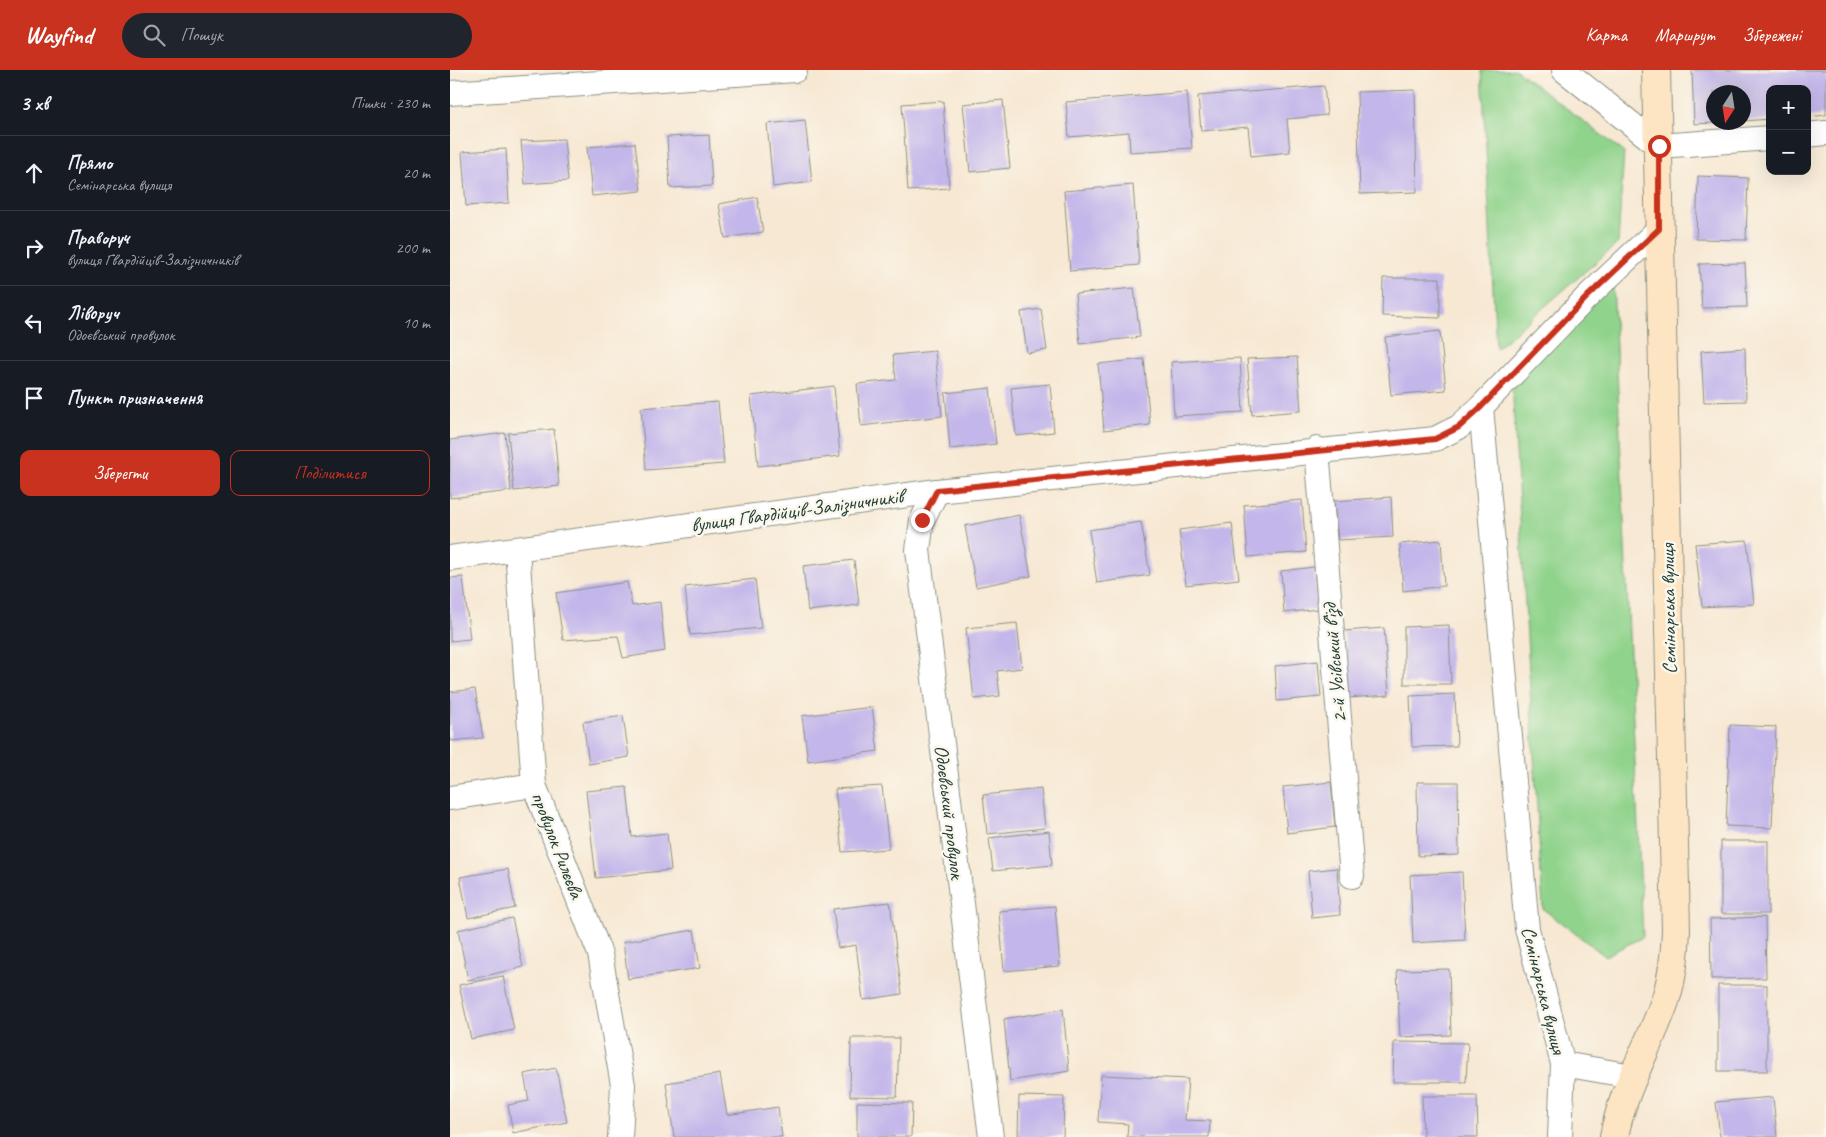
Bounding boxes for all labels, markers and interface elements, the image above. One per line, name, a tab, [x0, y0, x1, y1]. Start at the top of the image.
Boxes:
search box	[122, 13, 472, 58]
text: Wayfind	[25, 20, 92, 50]
icon: search	[140, 21, 168, 49]
text: Пошук	[180, 23, 223, 47]
text: Карта	[1586, 24, 1627, 46]
text: Маршрут	[1655, 24, 1714, 46]
text: Збережені	[1742, 24, 1801, 46]
north arrow	[1706, 85, 1751, 130]
map controls	[1766, 85, 1811, 175]
button: +	[1766, 85, 1811, 130]
text: 3 хв	[20, 90, 49, 116]
text: Пішки · 230 m	[351, 93, 430, 113]
button: −	[1766, 130, 1811, 175]
route start	[1648, 135, 1671, 158]
text: Прямо	[67, 151, 112, 175]
icon: ahead	[20, 159, 48, 187]
text: 20 m	[403, 163, 430, 183]
text: Семінарська вулиця	[67, 175, 171, 195]
text: Праворуч	[67, 226, 129, 250]
icon: right	[20, 234, 48, 262]
text: 200 m	[396, 238, 430, 258]
text: вулиця Гвардійців-Залізничників	[67, 250, 238, 270]
text: Ліворуч	[67, 301, 119, 325]
icon: left	[20, 309, 48, 337]
text: 10 m	[403, 313, 430, 333]
text: Одоєвський провулок	[67, 325, 175, 345]
icon: arrive	[20, 384, 48, 412]
text: Пункт призначення	[67, 386, 202, 410]
button: Зберегти	[20, 450, 220, 496]
button: Поділитися	[230, 450, 430, 496]
street label: вулиця Гвардійців-Залізничників	[689, 483, 910, 539]
route end	[911, 509, 934, 532]
street label: Семінарська вулиця	[1655, 542, 1682, 674]
street label: 2-й Усівський в’їзд	[1317, 601, 1353, 724]
street label: Одоєвський провулок	[929, 744, 970, 882]
street label: провулок Рилєєва	[526, 788, 590, 903]
street label: Семінарська вулиця	[1516, 924, 1572, 1058]

